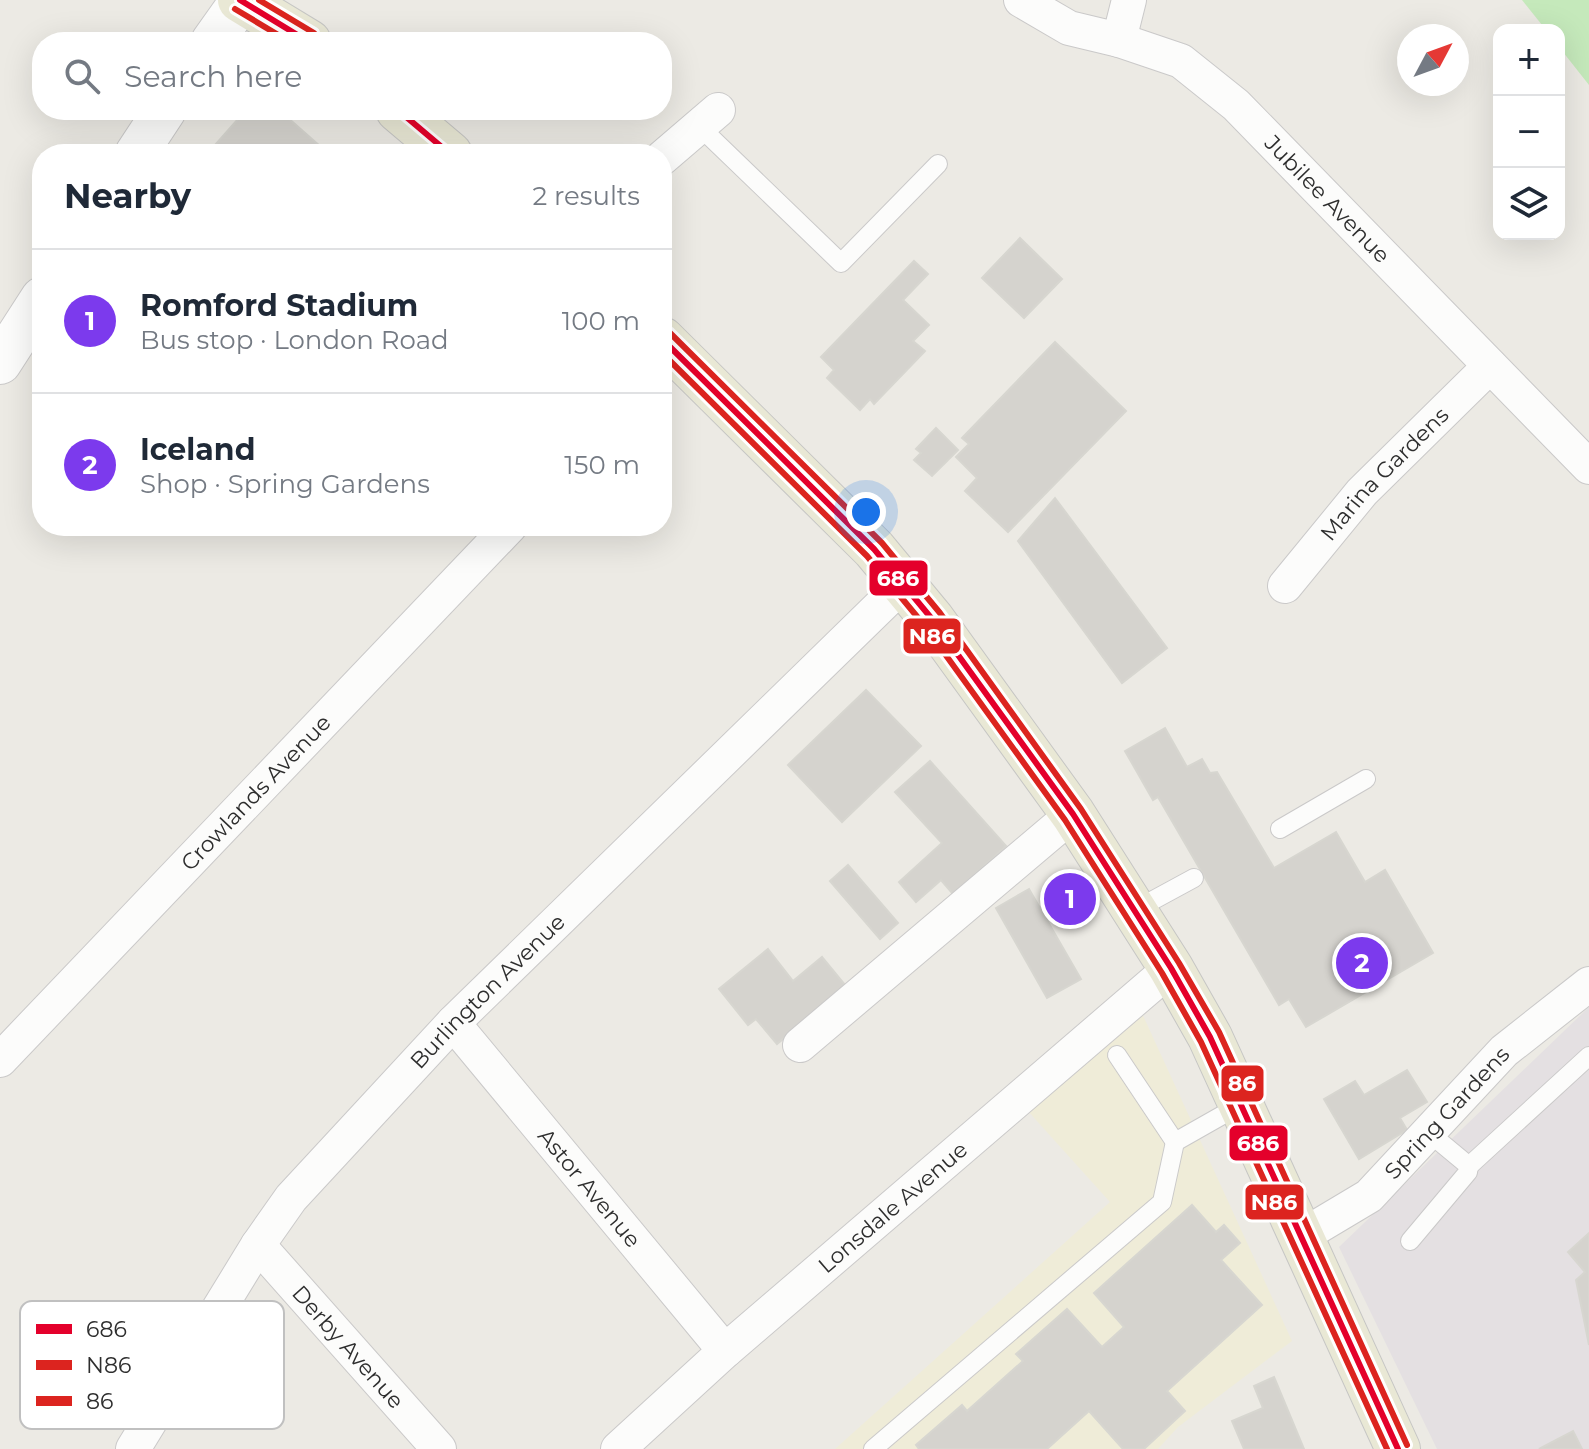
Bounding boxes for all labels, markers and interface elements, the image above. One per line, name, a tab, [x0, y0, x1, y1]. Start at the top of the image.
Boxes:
north arrow	[1397, 24, 1469, 96]
map controls	[1493, 24, 1565, 240]
button: +	[1493, 24, 1565, 96]
search box	[32, 32, 672, 120]
icon: search	[60, 54, 104, 98]
text: Search here	[124, 58, 302, 95]
button: −	[1493, 96, 1565, 168]
street label: Jubilee Avenue	[1259, 129, 1396, 268]
button: layers	[1493, 168, 1565, 240]
text: Nearby	[64, 175, 191, 217]
text: 2 results	[532, 180, 640, 212]
text: Romford Stadium	[140, 287, 418, 324]
text: 1	[85, 305, 95, 337]
text: 100 m	[562, 305, 640, 337]
text: Bus stop · London Road	[140, 324, 449, 356]
street label: Marina Gardens	[1314, 401, 1454, 546]
text: Iceland	[140, 431, 255, 468]
text: 2	[82, 449, 98, 481]
text: 150 m	[564, 449, 640, 481]
text: Shop · Spring Gardens	[140, 468, 430, 500]
your location	[846, 492, 886, 532]
line badge: 686	[868, 559, 929, 597]
text: 686	[877, 565, 919, 592]
line badge: N86	[902, 617, 962, 655]
text: N86	[909, 623, 955, 650]
street label: Crowlands Avenue	[175, 709, 336, 876]
pin: 1	[1044, 869, 1096, 929]
street label: Burlington Avenue	[404, 908, 570, 1074]
pin: 2	[1336, 933, 1388, 993]
street label: Spring Gardens	[1378, 1041, 1515, 1184]
line badge: 86	[1220, 1064, 1265, 1103]
text: 86	[1228, 1070, 1256, 1097]
street label: Astor Avenue	[532, 1123, 647, 1253]
line badge: 686	[1228, 1124, 1289, 1162]
text: 686	[1237, 1130, 1279, 1157]
street label: Lonsdale Avenue	[812, 1136, 973, 1279]
line badge: N86	[1244, 1183, 1305, 1221]
text: N86	[1251, 1189, 1297, 1216]
street label: Derby Avenue	[287, 1280, 410, 1414]
legend	[20, 1301, 284, 1429]
text: 686	[86, 1316, 127, 1343]
text: N86	[86, 1352, 131, 1379]
text: 86	[86, 1388, 113, 1415]

